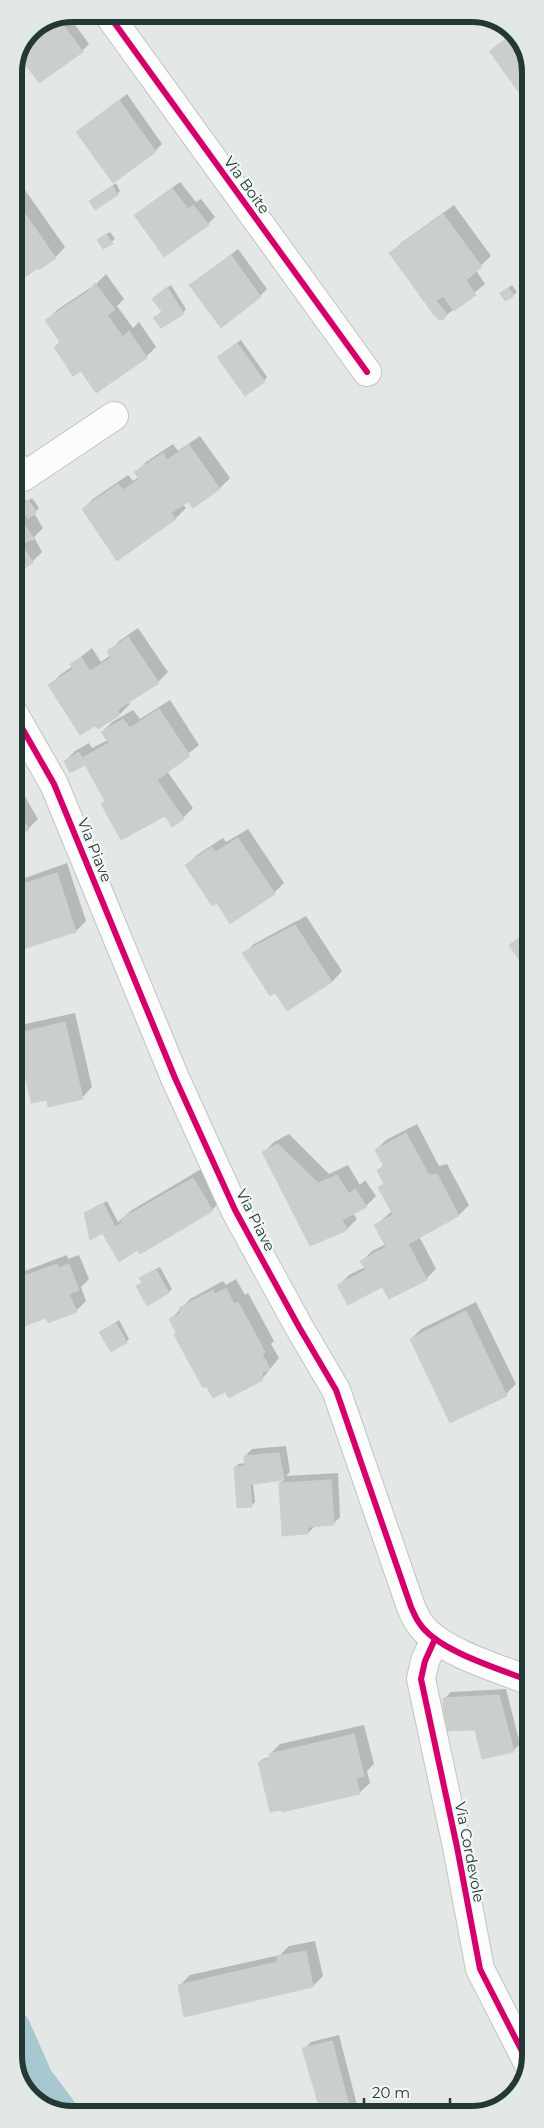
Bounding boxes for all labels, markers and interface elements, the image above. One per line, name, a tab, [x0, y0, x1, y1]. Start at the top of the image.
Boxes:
street label: Via Boite	[220, 153, 274, 217]
street label: Via Piave	[74, 815, 116, 885]
street label: Via Piave	[232, 1186, 280, 1254]
street label: Via Cordevole	[451, 1800, 489, 1904]
scale bar	[364, 2076, 450, 2108]
text: 20 m	[372, 2083, 410, 2102]

